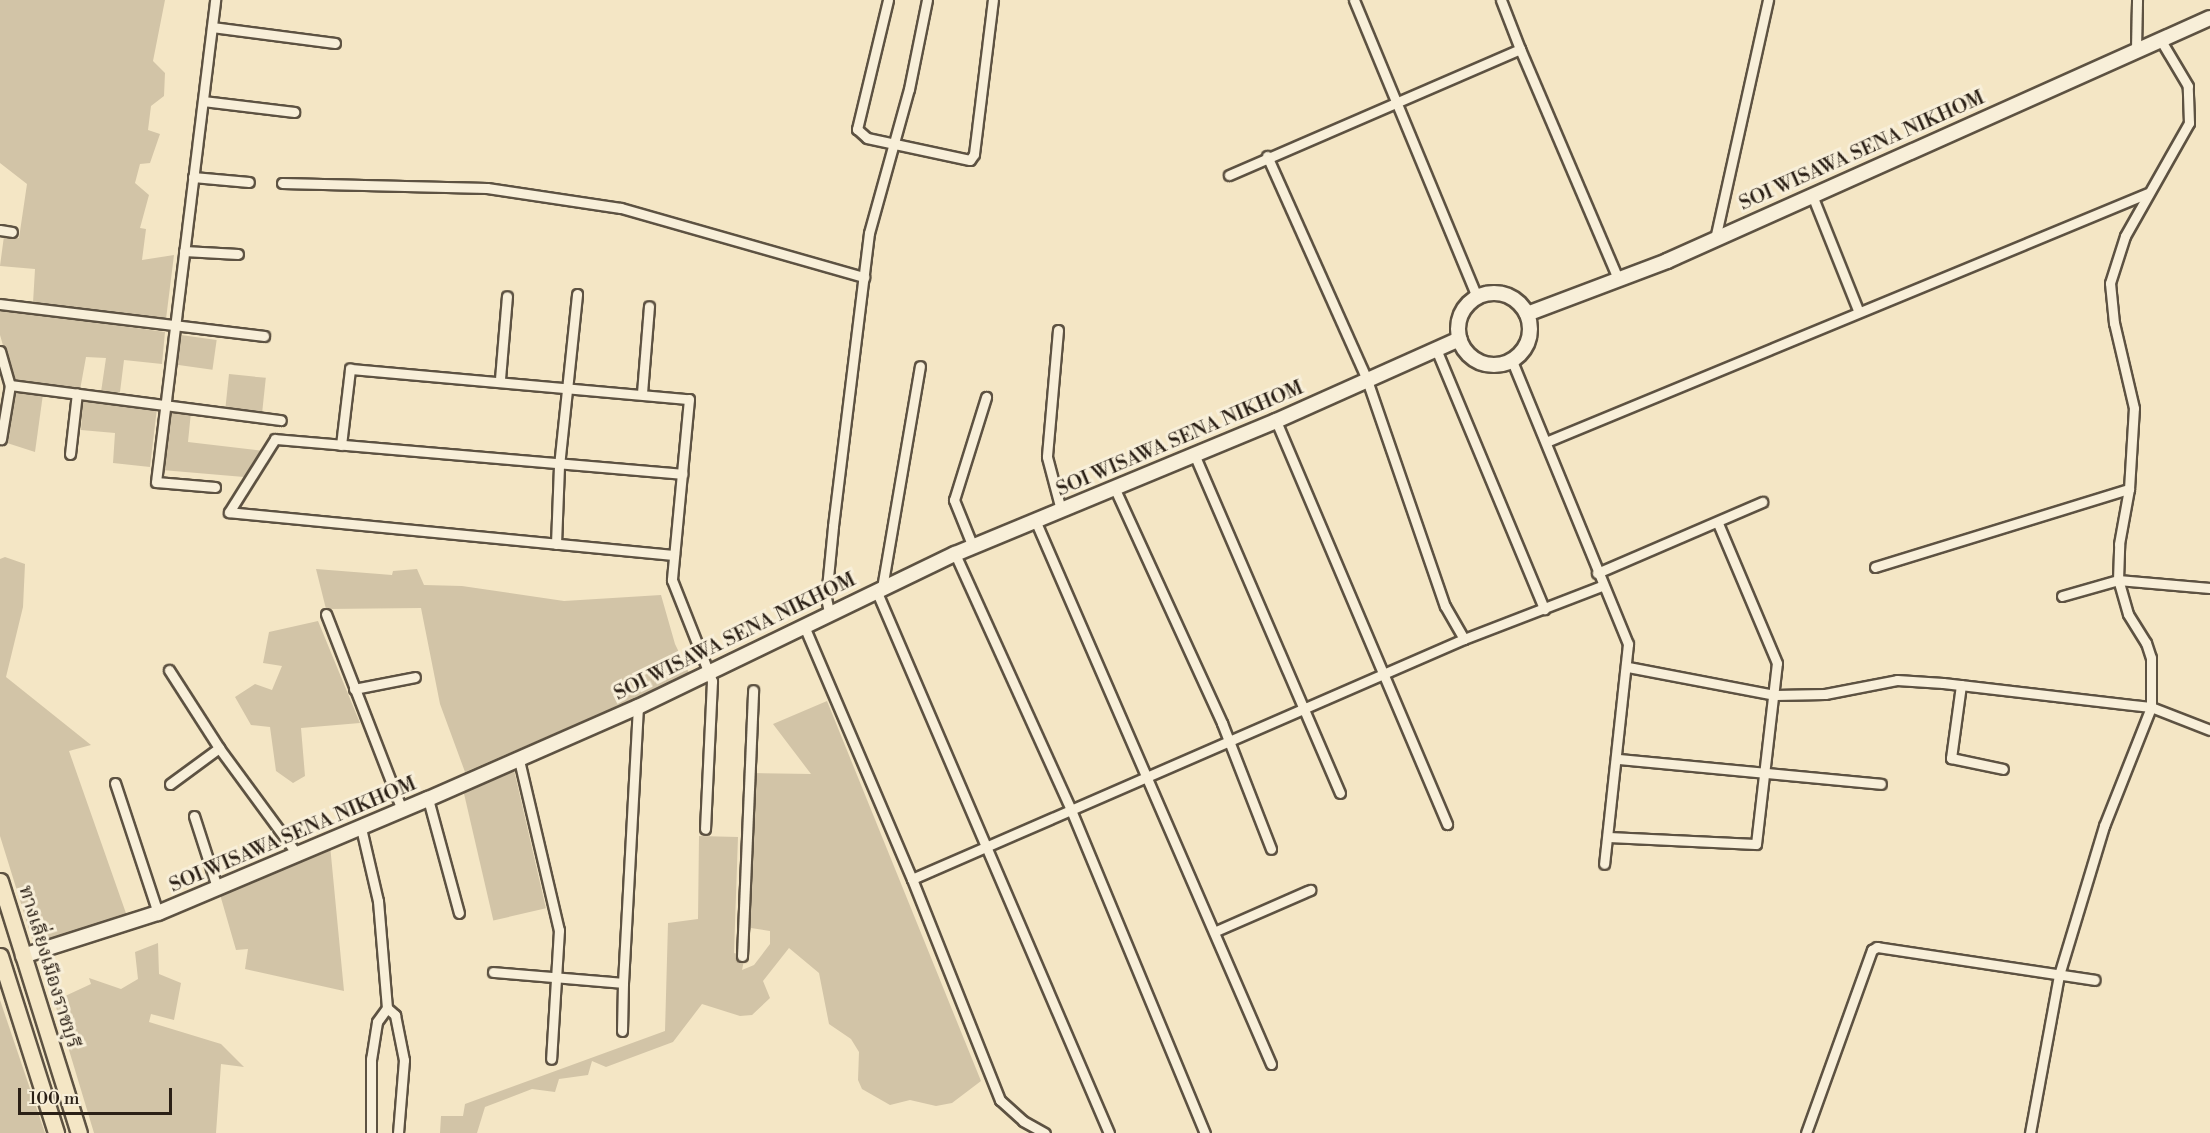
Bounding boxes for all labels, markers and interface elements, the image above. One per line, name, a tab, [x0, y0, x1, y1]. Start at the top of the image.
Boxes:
street label: SOI WISAWA SENA NIKHOM	[1736, 86, 1988, 216]
street label: SOI WISAWA SENA NIKHOM	[1053, 376, 1307, 502]
street label: SOI WISAWA SENA NIKHOM	[610, 568, 860, 706]
street label: SOI WISAWA SENA NIKHOM	[166, 772, 420, 898]
street label: ทางเลี่ยงเมืองราชบุรี	[13, 883, 85, 1051]
scale bar	[21, 1076, 176, 1114]
text: 100 m	[29, 1087, 80, 1110]

